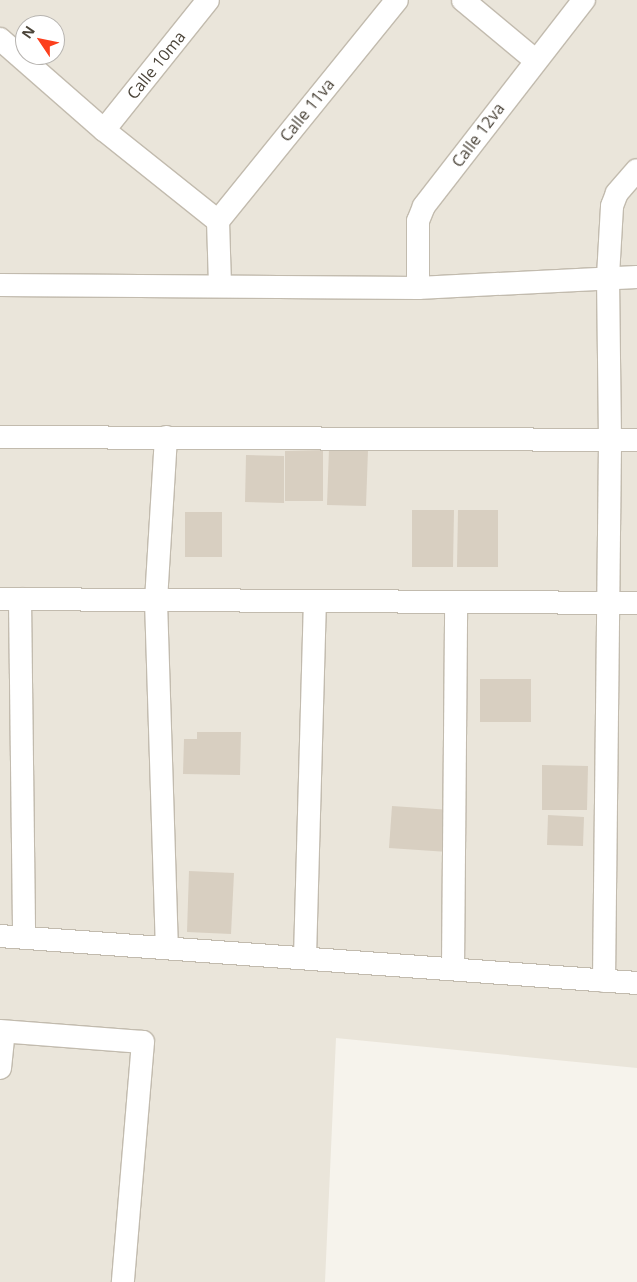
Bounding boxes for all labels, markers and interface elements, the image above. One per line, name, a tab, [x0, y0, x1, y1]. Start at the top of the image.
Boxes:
north arrow	[15, 15, 65, 65]
text: N	[17, 22, 39, 42]
street label: Calle 10ma	[123, 27, 189, 103]
street label: Calle 11va	[276, 75, 338, 145]
street label: Calle 12va	[448, 99, 508, 171]

